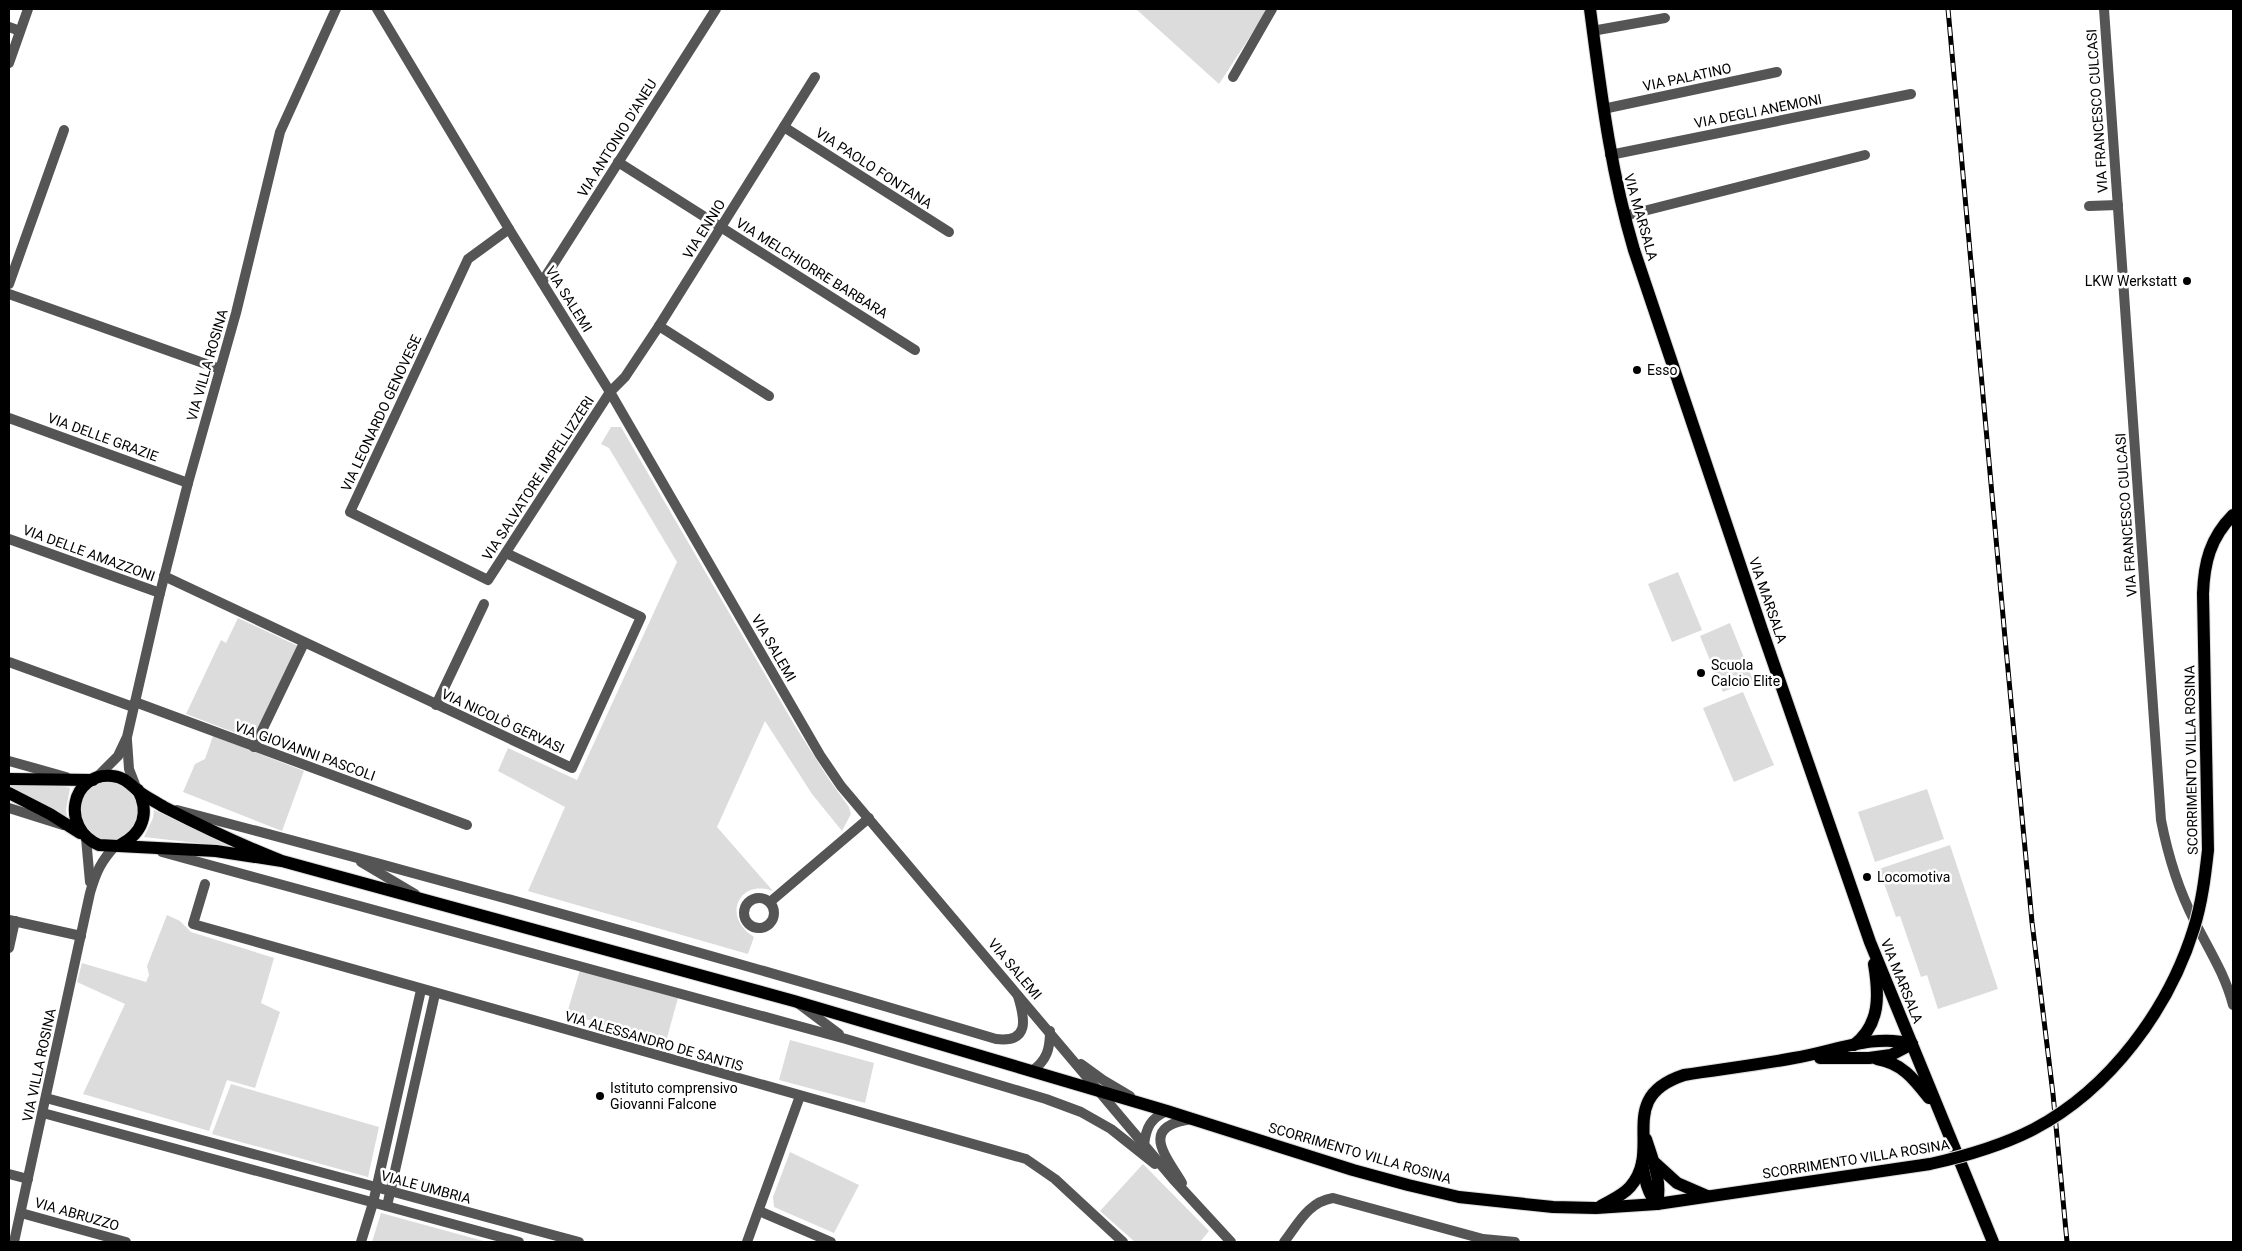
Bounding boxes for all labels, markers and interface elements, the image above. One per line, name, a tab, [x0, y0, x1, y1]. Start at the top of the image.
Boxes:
street label: VIA FRANCESCO CULCASI	[2083, 29, 2111, 193]
street label: VIA PALATINO	[1641, 60, 1733, 94]
street label: VIA ANTONIO D'ANEU	[574, 76, 660, 200]
street label: VIA DEGLI ANEMONI	[1693, 91, 1823, 131]
street label: VIA PAOLO FONTANA	[813, 124, 935, 212]
street label: VIA MARSALA	[1621, 172, 1661, 262]
street label: VIA ENNIO	[680, 196, 728, 262]
street label: VIA MELCHIORRE BARBARA	[733, 215, 891, 321]
street label: VIA SALEMI	[542, 263, 596, 335]
place label: LKW Werkstatt	[2085, 273, 2177, 289]
marker: LKW Werkstatt	[2181, 275, 2193, 287]
street label: VIA VILLA ROSINA	[183, 307, 231, 423]
street label: VIA LEONARDO GENOVESE	[338, 332, 424, 494]
place label: Esso	[1647, 362, 1677, 378]
marker: Esso	[1631, 364, 1643, 376]
street label: VIA SALVATORE IMPELLIZZERI	[479, 393, 597, 563]
street label: VIA DELLE GRAZIE	[45, 410, 161, 464]
street label: VIA FRANCESCO CULCASI	[2112, 433, 2140, 597]
street label: VIA DELLE AMAZZONI	[21, 522, 157, 584]
street label: VIA MARSALA	[1746, 555, 1790, 645]
street label: VIA SALEMI	[748, 612, 800, 684]
place label: Scuola Calcio Elite	[1711, 657, 1780, 689]
street label: SCORRIMENTO VILLA ROSINA	[2181, 665, 2201, 855]
marker: Scuola Calcio Elite	[1695, 667, 1707, 679]
street label: VIA NICOLÒ GERVASI	[439, 685, 567, 757]
street label: VIA GIOVANNI PASCOLI	[232, 718, 378, 784]
place label: Locomotiva	[1877, 869, 1950, 885]
marker: Locomotiva	[1861, 871, 1873, 883]
street label: VIA SALEMI	[985, 935, 1045, 1003]
street label: VIA MARSALA	[1878, 936, 1926, 1026]
street label: VIA VILLA ROSINA	[19, 1007, 59, 1123]
street label: VIA ALESSANDRO DE SANTIS	[563, 1008, 745, 1074]
place label: Istituto comprensivo Giovanni Falcone	[610, 1080, 738, 1112]
marker: Istituto comprensivo Giovanni Falcone	[594, 1090, 606, 1102]
street label: SCORRIMENTO VILLA ROSINA	[1267, 1119, 1453, 1187]
street label: SCORRIMENTO VILLA ROSINA	[1761, 1136, 1951, 1182]
street label: VIALE UMBRIA	[379, 1167, 473, 1207]
street label: VIA ABRUZZO	[33, 1194, 121, 1234]

